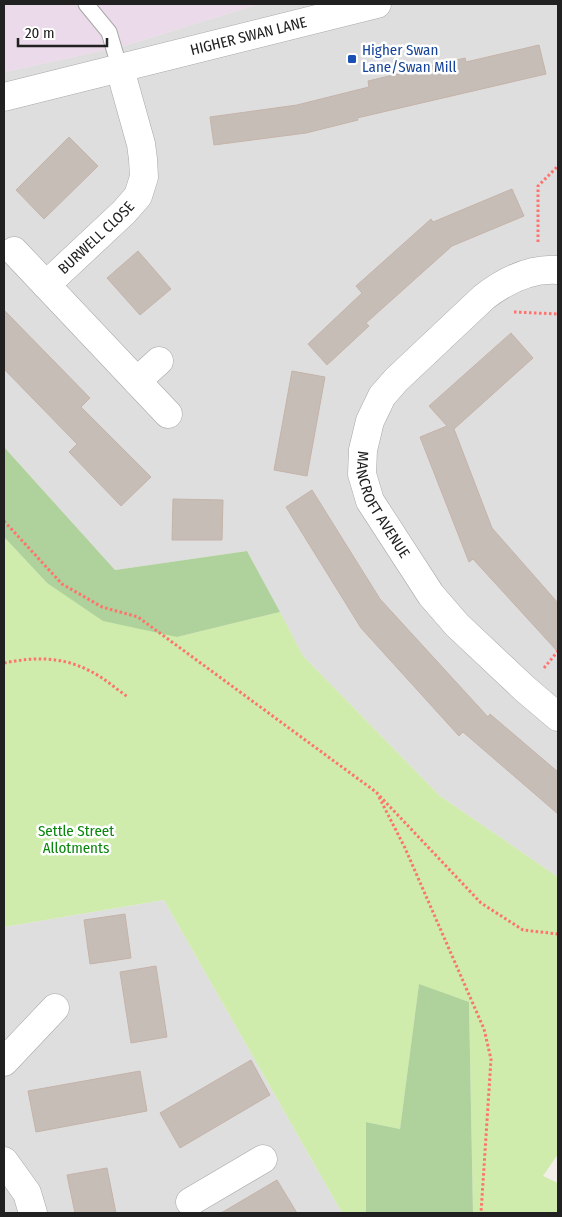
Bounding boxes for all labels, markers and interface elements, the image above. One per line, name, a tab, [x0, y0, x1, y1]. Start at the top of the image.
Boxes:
street label: HIGHER SWAN LANE	[188, 13, 309, 59]
scale bar	[18, 15, 106, 47]
text: 20 m	[25, 24, 55, 42]
place label: Higher Swan Lane/Swan Mill	[362, 41, 456, 76]
marker: Higher Swan Lane/Swan Mill	[346, 53, 358, 65]
street label: BURWELL CLOSE	[54, 198, 138, 278]
street label: MANCROFT AVENUE	[352, 451, 413, 561]
park label: Settle Street Allotments	[38, 822, 114, 857]

